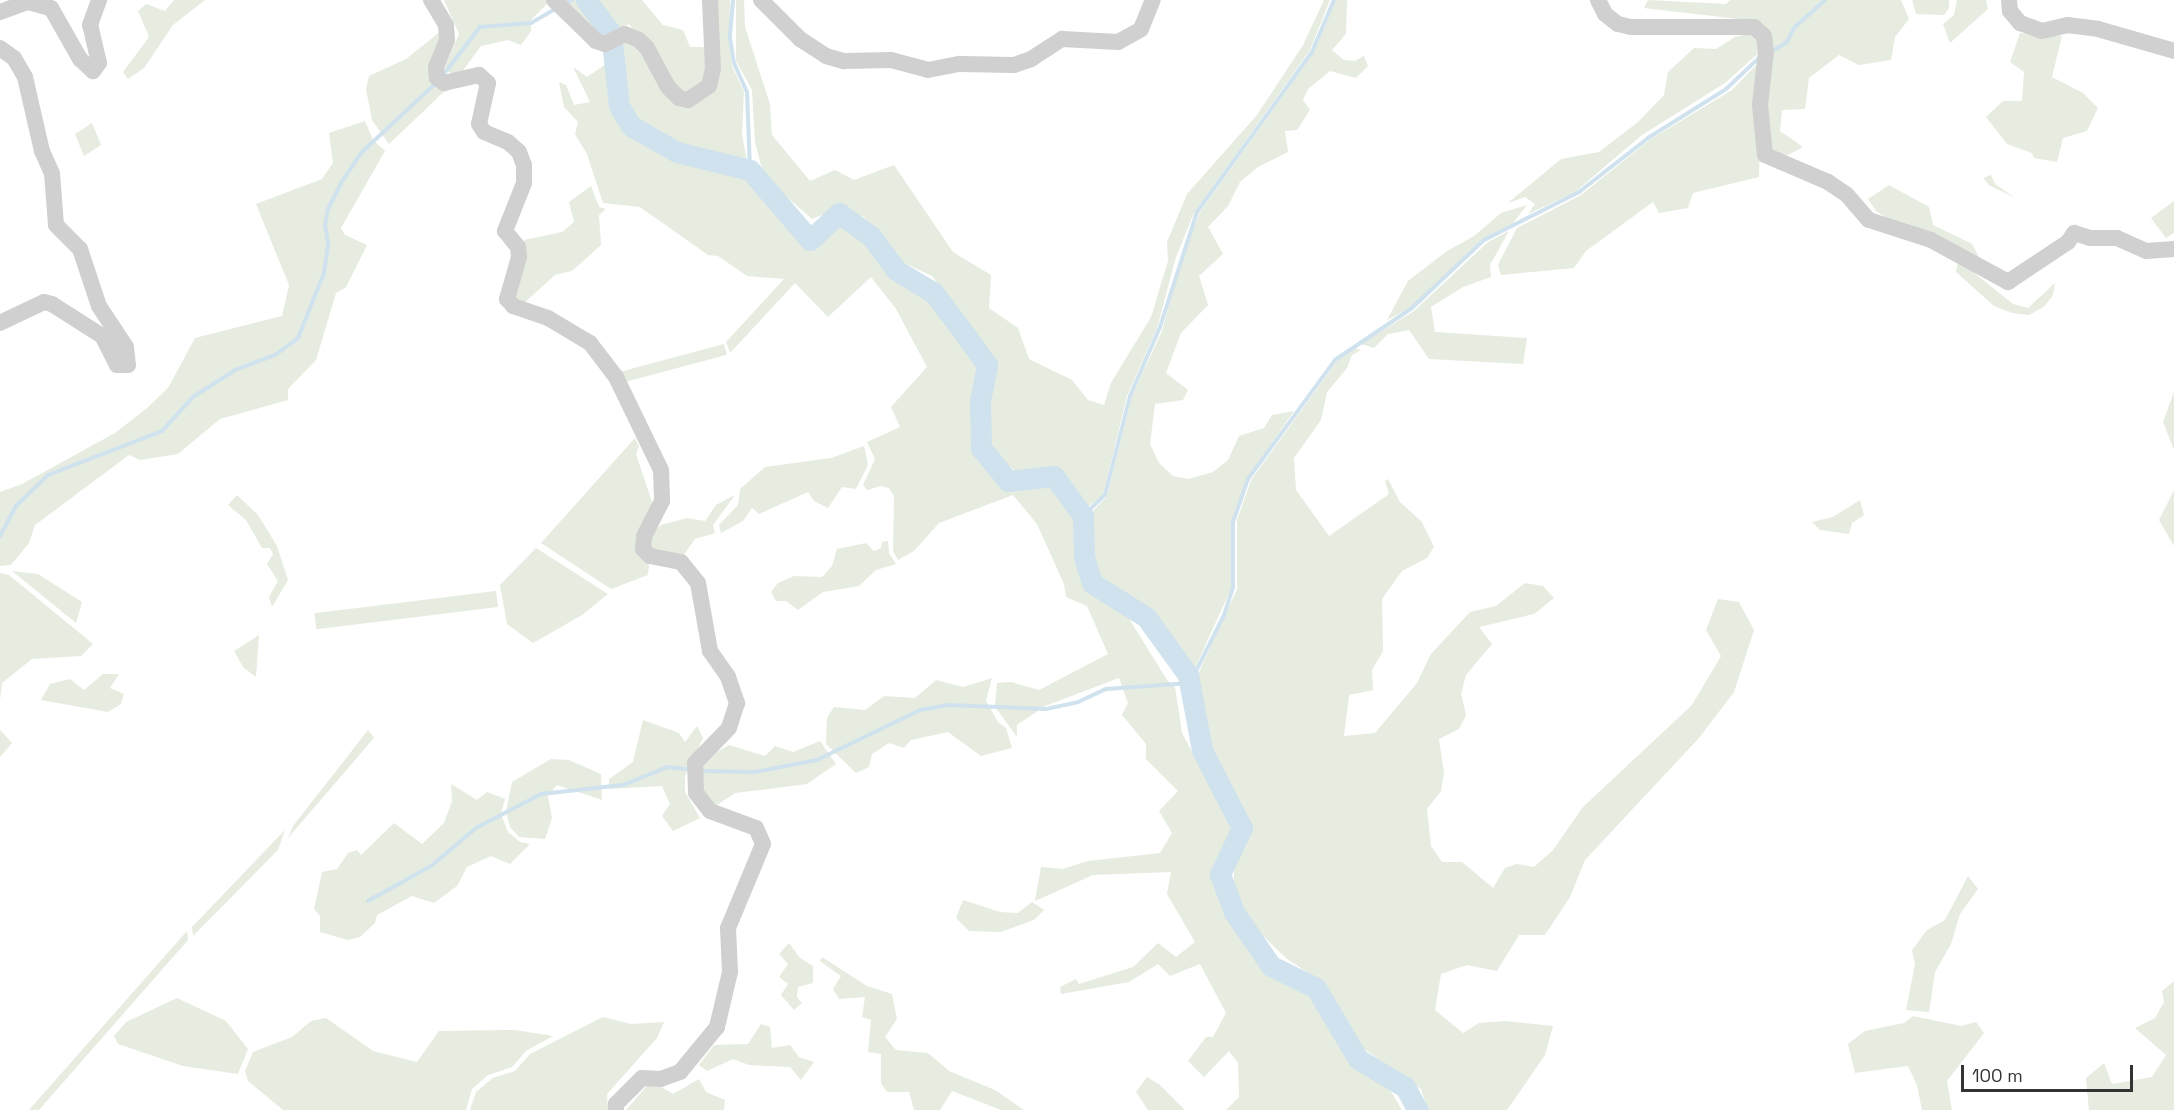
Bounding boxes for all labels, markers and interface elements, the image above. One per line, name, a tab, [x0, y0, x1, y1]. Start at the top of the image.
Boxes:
scale bar	[1964, 1053, 2136, 1091]
text: 100 m	[1972, 1064, 2023, 1087]

